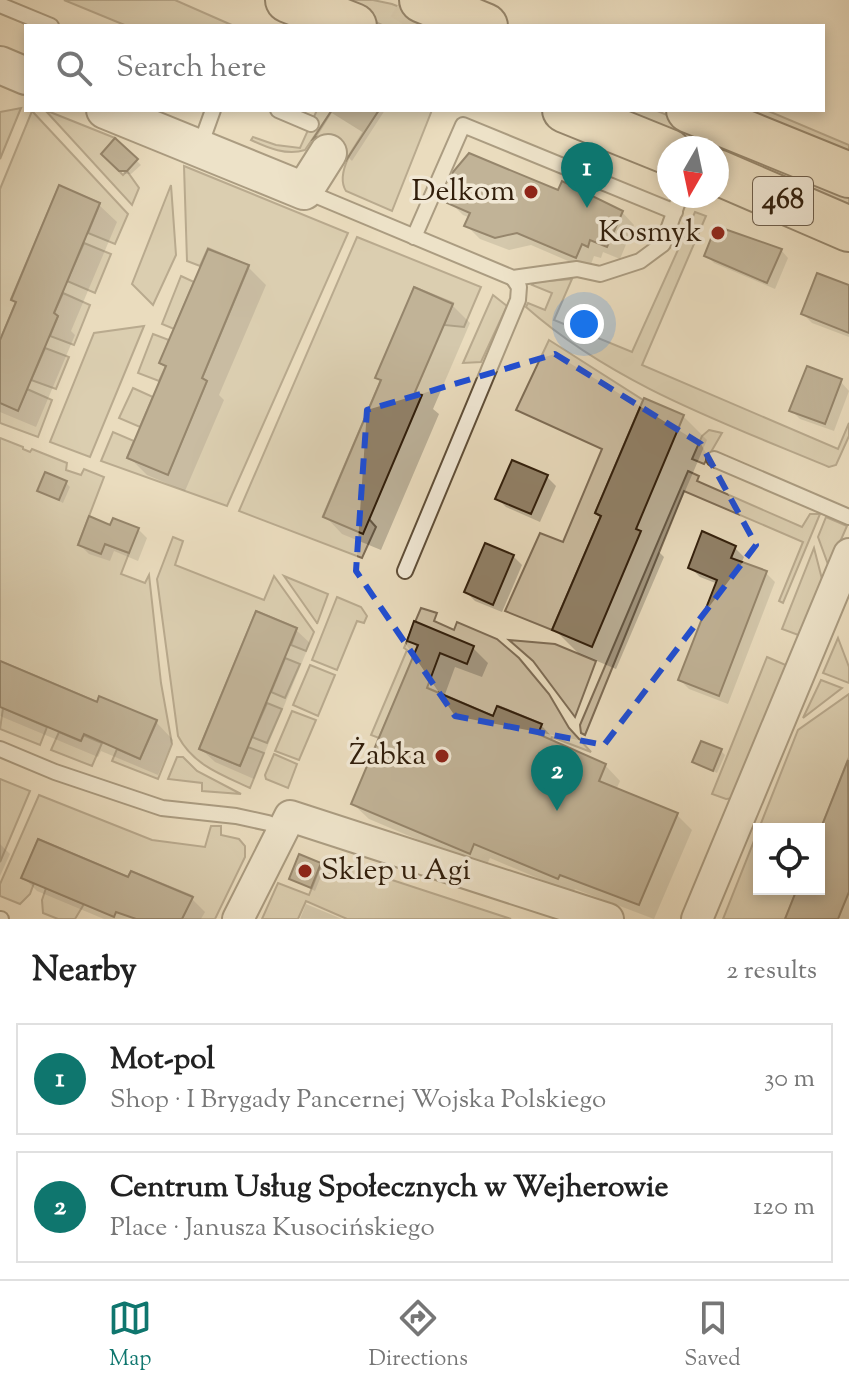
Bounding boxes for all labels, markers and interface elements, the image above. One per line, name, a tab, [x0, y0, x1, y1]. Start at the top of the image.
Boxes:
search box	[24, 24, 825, 112]
icon: search	[52, 46, 96, 90]
text: Search here	[116, 47, 266, 90]
north arrow	[657, 136, 729, 208]
pin: 1	[561, 142, 613, 208]
place label: Delkom	[412, 171, 515, 214]
road number: 468	[753, 177, 813, 225]
marker: Delkom	[522, 183, 540, 201]
place label: Kosmyk	[598, 212, 702, 255]
marker: Kosmyk	[709, 224, 727, 242]
your location	[564, 304, 604, 344]
place label: Żabka	[349, 735, 426, 778]
pin: 2	[531, 745, 583, 811]
marker: Żabka	[433, 747, 451, 765]
map controls	[753, 823, 825, 895]
button: locate	[753, 823, 825, 895]
place label: Sklep u Agi	[321, 850, 471, 893]
marker: Sklep u Agi	[296, 862, 314, 880]
text: Nearby	[32, 947, 137, 996]
text: 2 results	[726, 953, 817, 990]
text: Mot-pol	[110, 1039, 215, 1082]
text: 1	[56, 1061, 64, 1098]
text: 30 m	[764, 1061, 815, 1098]
text: Shop · I Brygady Pancernej Wojska Polskiego	[110, 1082, 606, 1119]
text: Centrum Usług Społecznych w Wejherowie	[110, 1167, 668, 1210]
text: 2	[54, 1189, 66, 1226]
text: 120 m	[753, 1189, 815, 1226]
text: Place · Janusza Kusocińskiego	[110, 1210, 435, 1247]
tab: Map	[108, 1296, 152, 1376]
tab: Directions	[369, 1296, 468, 1376]
tab: Saved	[684, 1296, 741, 1376]

